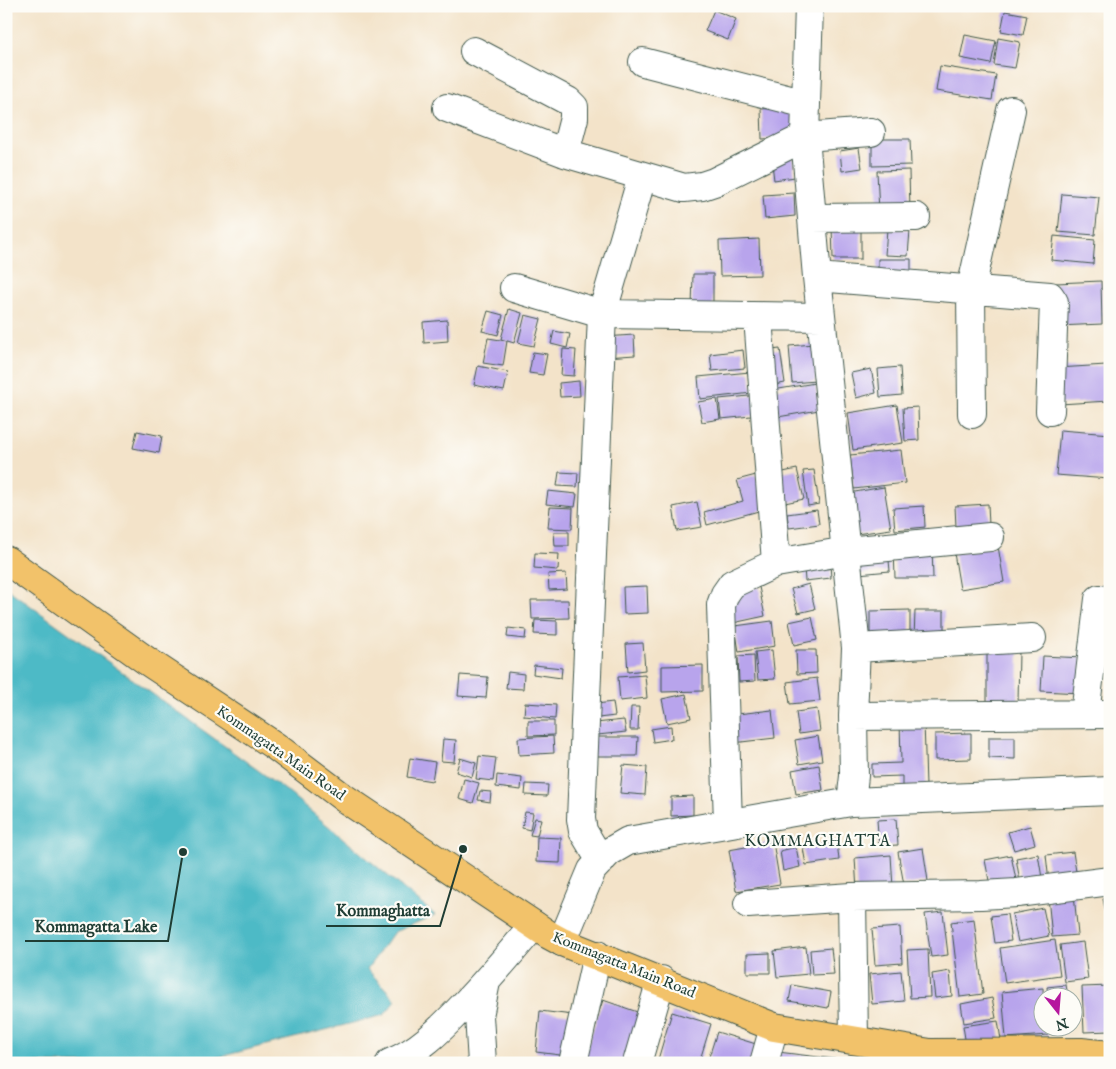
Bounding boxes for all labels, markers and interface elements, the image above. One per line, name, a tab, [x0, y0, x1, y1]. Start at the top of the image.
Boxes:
street label: Kommagatta Main Road	[213, 701, 350, 805]
district label: KOMMAGHATTA	[745, 832, 892, 852]
callout: Kommaghatta	[326, 895, 440, 926]
text: Kommaghatta	[336, 902, 431, 922]
callout: Kommagatta Lake	[25, 910, 168, 941]
text: Kommagatta Lake	[35, 918, 158, 938]
street label: Kommagatta Main Road	[550, 928, 699, 1003]
north arrow	[1034, 986, 1084, 1036]
text: N	[1053, 1013, 1071, 1034]

